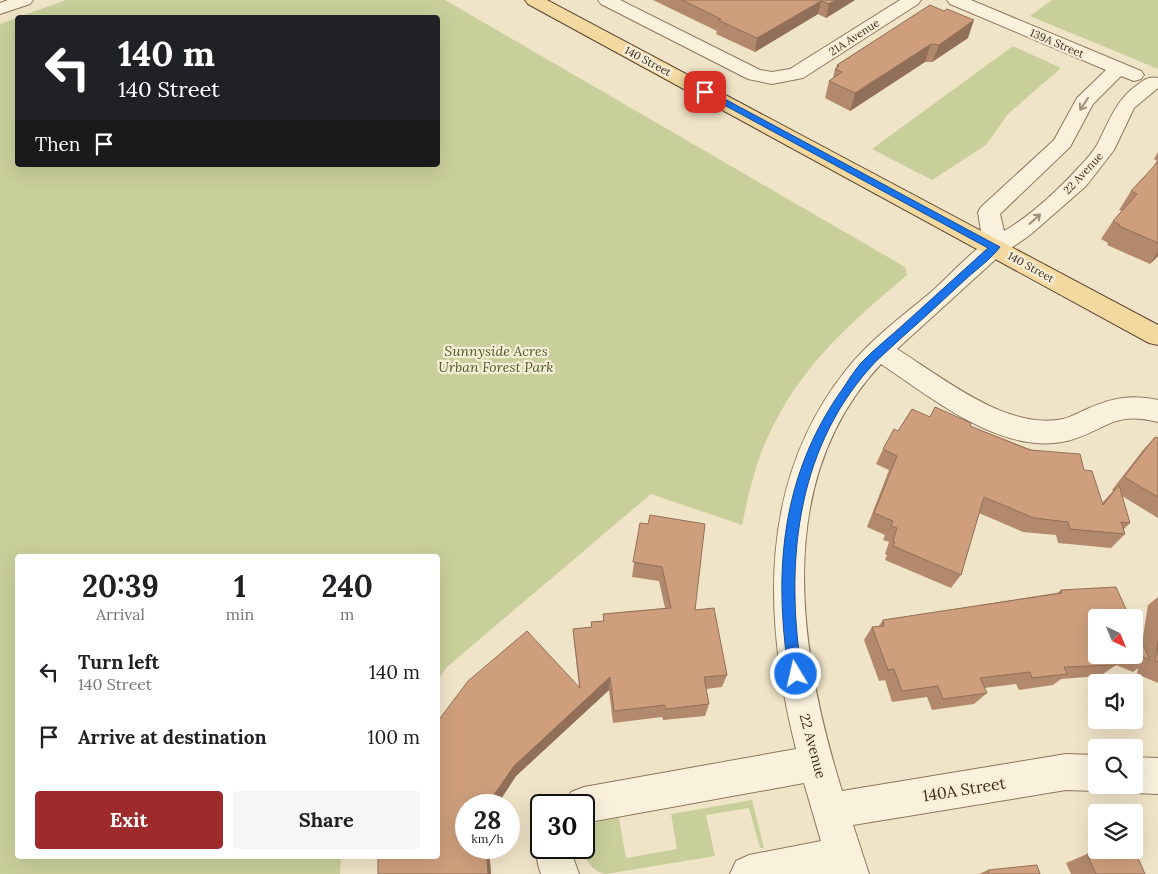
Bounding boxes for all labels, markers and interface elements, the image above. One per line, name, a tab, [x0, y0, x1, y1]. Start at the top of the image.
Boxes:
street label: 21A Avenue	[826, 16, 882, 58]
street label: 139A Street	[1028, 25, 1087, 61]
text: 140 m	[118, 31, 215, 76]
icon: left	[35, 35, 100, 100]
street label: 140 Street	[622, 43, 674, 79]
pin	[684, 71, 726, 113]
text: 140 Street	[118, 75, 220, 103]
icon: arrive	[691, 78, 719, 106]
one-way arrow	[1079, 96, 1089, 110]
icon: arrive	[90, 130, 118, 158]
text: Then	[35, 132, 80, 156]
street label: 22 Avenue	[1060, 149, 1106, 197]
one-way arrow	[1028, 214, 1041, 225]
street label: 140 Street	[1005, 249, 1057, 286]
park label: Sunnyside Acres Urban Forest Park	[438, 342, 554, 376]
text: 20:39	[82, 567, 159, 605]
text: 1	[234, 567, 246, 605]
text: 240	[321, 567, 373, 605]
text: Arrival	[96, 604, 145, 624]
text: min	[226, 604, 254, 624]
text: m	[340, 604, 354, 624]
north arrow	[1088, 609, 1142, 664]
map controls	[1088, 609, 1143, 859]
position arrow	[769, 647, 821, 699]
text: Turn left	[78, 650, 159, 674]
icon: left	[35, 658, 63, 686]
text: 140 m	[369, 660, 420, 684]
text: 140 Street	[78, 674, 152, 694]
button: sound	[1088, 674, 1143, 729]
street label: 22 Avenue	[796, 712, 830, 781]
icon: arrive	[35, 723, 63, 751]
text: Arrive at destination	[78, 725, 267, 749]
text: 100 m	[368, 725, 420, 749]
button: search	[1088, 739, 1143, 794]
street label: 140A Street	[921, 772, 1008, 805]
button: Exit	[35, 791, 223, 849]
button: Share	[233, 791, 420, 849]
speed limit sign: 30	[530, 794, 595, 859]
text: 28	[474, 804, 501, 836]
button: layers	[1088, 804, 1143, 859]
text: km/h	[471, 831, 504, 846]

